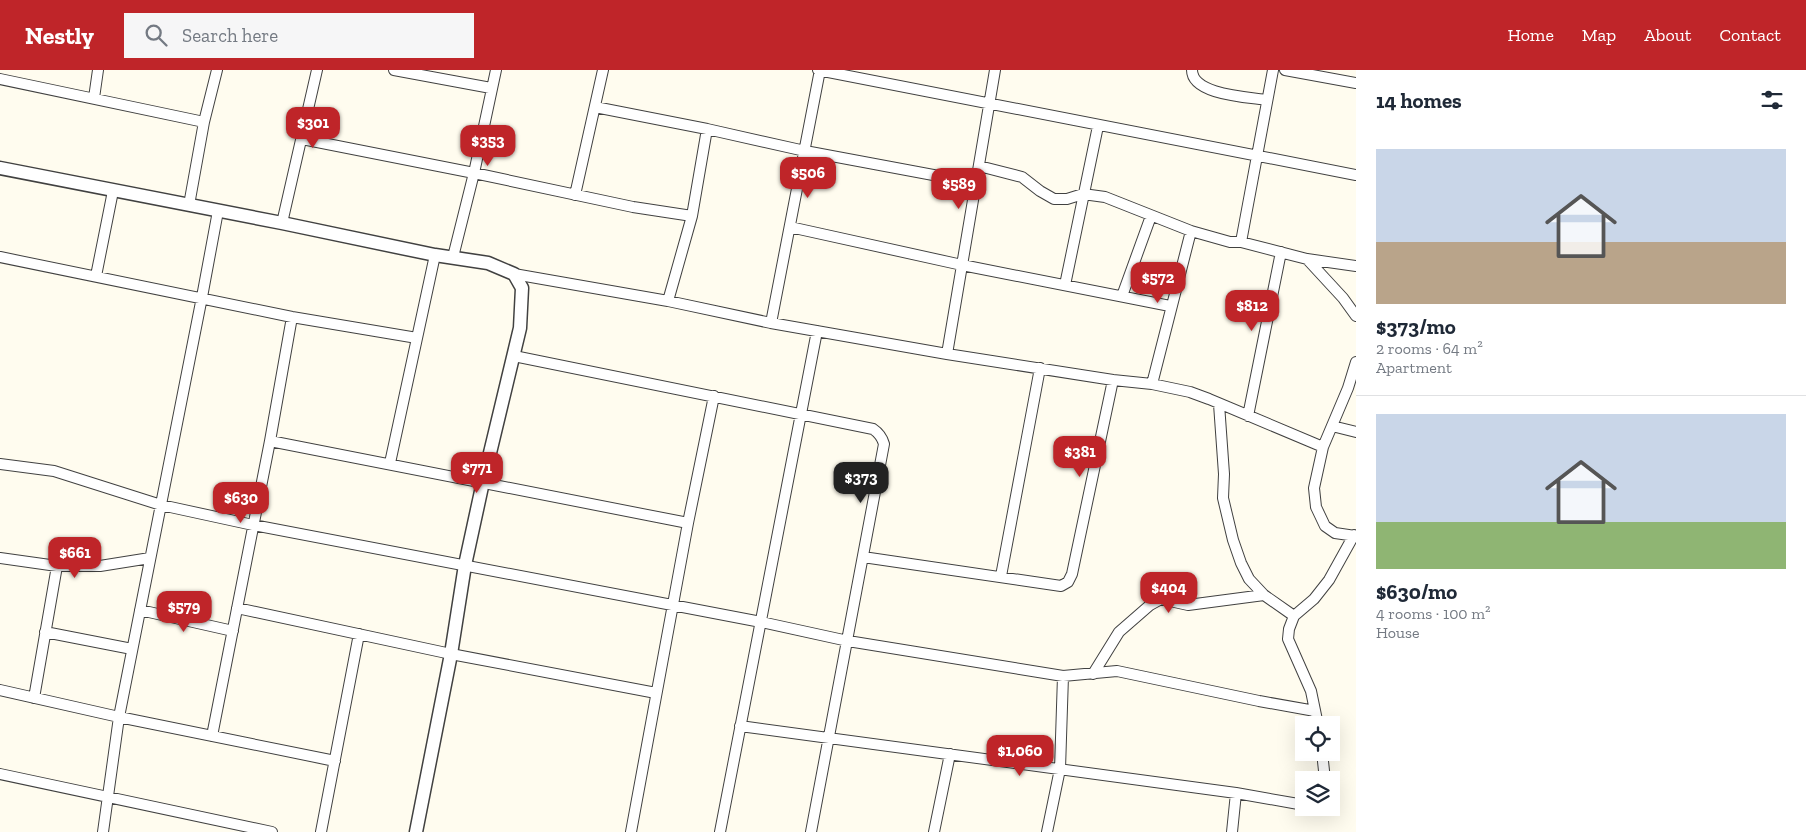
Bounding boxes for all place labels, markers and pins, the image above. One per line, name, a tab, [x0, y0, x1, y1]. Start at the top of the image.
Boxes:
pin: $301	[283, 106, 343, 149]
pin: $353	[458, 124, 518, 167]
pin: $506	[778, 156, 838, 199]
pin: $589	[929, 168, 989, 210]
pin: $572	[1128, 262, 1188, 304]
pin: $812	[1222, 290, 1282, 332]
pin: $381	[1050, 436, 1110, 478]
pin: $771	[447, 452, 507, 494]
pin: $373	[831, 462, 891, 504]
pin: $630	[211, 482, 271, 524]
pin: $661	[45, 536, 105, 579]
pin: $404	[1139, 572, 1199, 614]
pin: $579	[154, 590, 214, 633]
pin: $1,060	[979, 734, 1061, 777]

